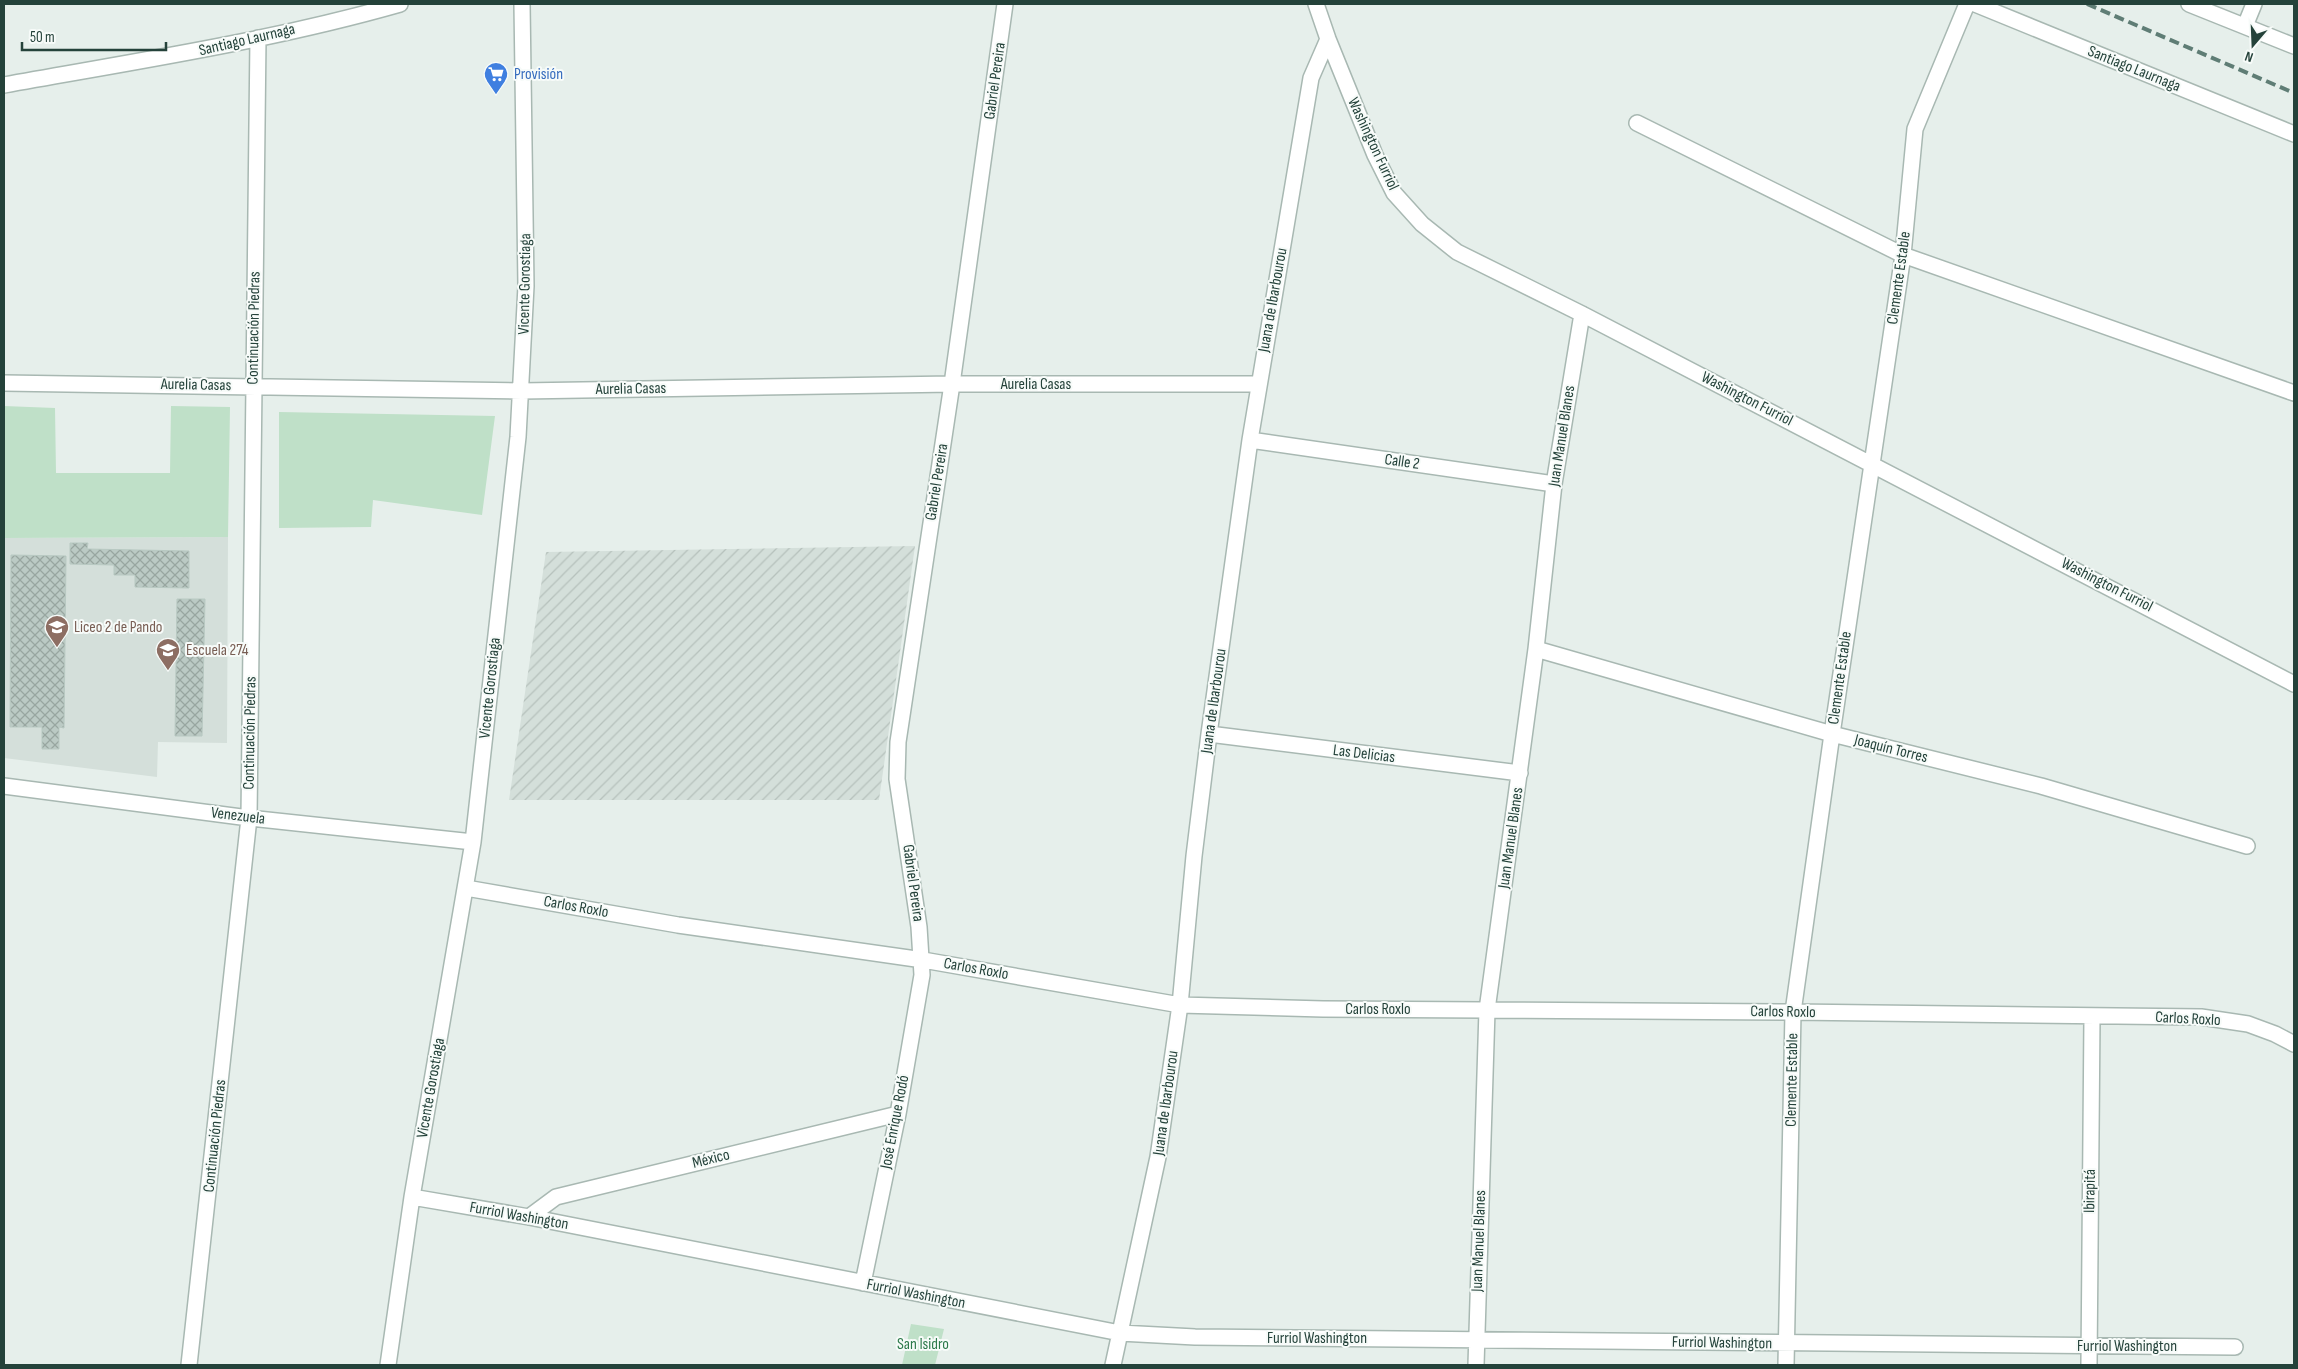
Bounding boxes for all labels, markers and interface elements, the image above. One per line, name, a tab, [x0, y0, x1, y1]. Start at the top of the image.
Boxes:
scale bar	[22, 20, 166, 52]
street label: Santiago Laurnaga	[197, 20, 297, 60]
north arrow	[2228, 20, 2278, 70]
text: 50 m	[30, 28, 55, 47]
street label: Gabriel Pereira	[980, 41, 1010, 121]
street label: Santiago Laurnaga	[2085, 42, 2183, 96]
text: N	[2243, 48, 2255, 66]
supermarket icon: Provisión	[483, 61, 509, 95]
place label: Provisión	[514, 65, 563, 84]
street label: Washington Furriol	[1343, 95, 1403, 193]
street label: Clemente Estable	[1883, 230, 1915, 326]
street label: Vicente Gorostiaga	[515, 233, 535, 335]
street label: Juana de Ibarbourou	[1254, 246, 1292, 355]
street label: Continuación Piedras	[244, 271, 264, 385]
street label: Washington Furriol	[1698, 368, 1796, 430]
street label: Aurelia Casas	[160, 375, 232, 395]
street label: Aurelia Casas	[1000, 375, 1072, 394]
street label: Aurelia Casas	[595, 379, 667, 399]
street label: Juan Manuel Blanes	[1544, 384, 1579, 489]
street label: Gabriel Pereira	[922, 442, 952, 522]
street label: Calle 2	[1383, 450, 1421, 474]
street label: Washington Furriol	[2058, 554, 2156, 616]
school or university icon: Liceo 2 de Pando	[44, 614, 70, 648]
place label: Liceo 2 de Pando	[74, 618, 163, 637]
street label: Clemente Estable	[1824, 630, 1856, 726]
school or university icon: Escuela 274	[155, 637, 181, 671]
street label: Vicente Gorostiaga	[475, 637, 505, 739]
place label: Escuela 274	[186, 641, 249, 660]
street label: Juana de Ibarbourou	[1197, 647, 1231, 756]
street label: Continuación Piedras	[240, 676, 260, 790]
street label: Joaquín Torres	[1851, 730, 1930, 767]
street label: Las Delicias	[1332, 741, 1396, 767]
street label: Juan Manuel Blanes	[1494, 786, 1528, 891]
street label: Venezuela	[210, 803, 266, 829]
street label: Gabriel Pereira	[898, 843, 928, 923]
street label: Carlos Roxlo	[542, 892, 610, 922]
street label: Carlos Roxlo	[942, 954, 1010, 984]
street label: Carlos Roxlo	[1345, 1000, 1411, 1019]
street label: Carlos Roxlo	[1750, 1002, 1816, 1022]
street label: Carlos Roxlo	[2155, 1008, 2221, 1030]
street label: Clemente Estable	[1782, 1033, 1802, 1127]
street label: Vicente Gorostiaga	[413, 1036, 449, 1140]
street label: Juana de Ibarbourou	[1149, 1049, 1183, 1158]
street label: José Enrique Rodó	[876, 1073, 913, 1171]
street label: Continuación Piedras	[200, 1078, 230, 1193]
street label: México	[690, 1145, 732, 1173]
street label: Ibirapitá	[2080, 1169, 2100, 1213]
street label: Juan Manuel Blanes	[1468, 1189, 1490, 1293]
street label: Furriol Washington	[468, 1198, 570, 1234]
street label: Furriol Washington	[865, 1275, 967, 1313]
street label: Furriol Washington	[1267, 1329, 1367, 1348]
street label: Furriol Washington	[1672, 1333, 1772, 1353]
park label: San Isidro	[897, 1335, 949, 1354]
street label: Furriol Washington	[2077, 1337, 2177, 1356]

